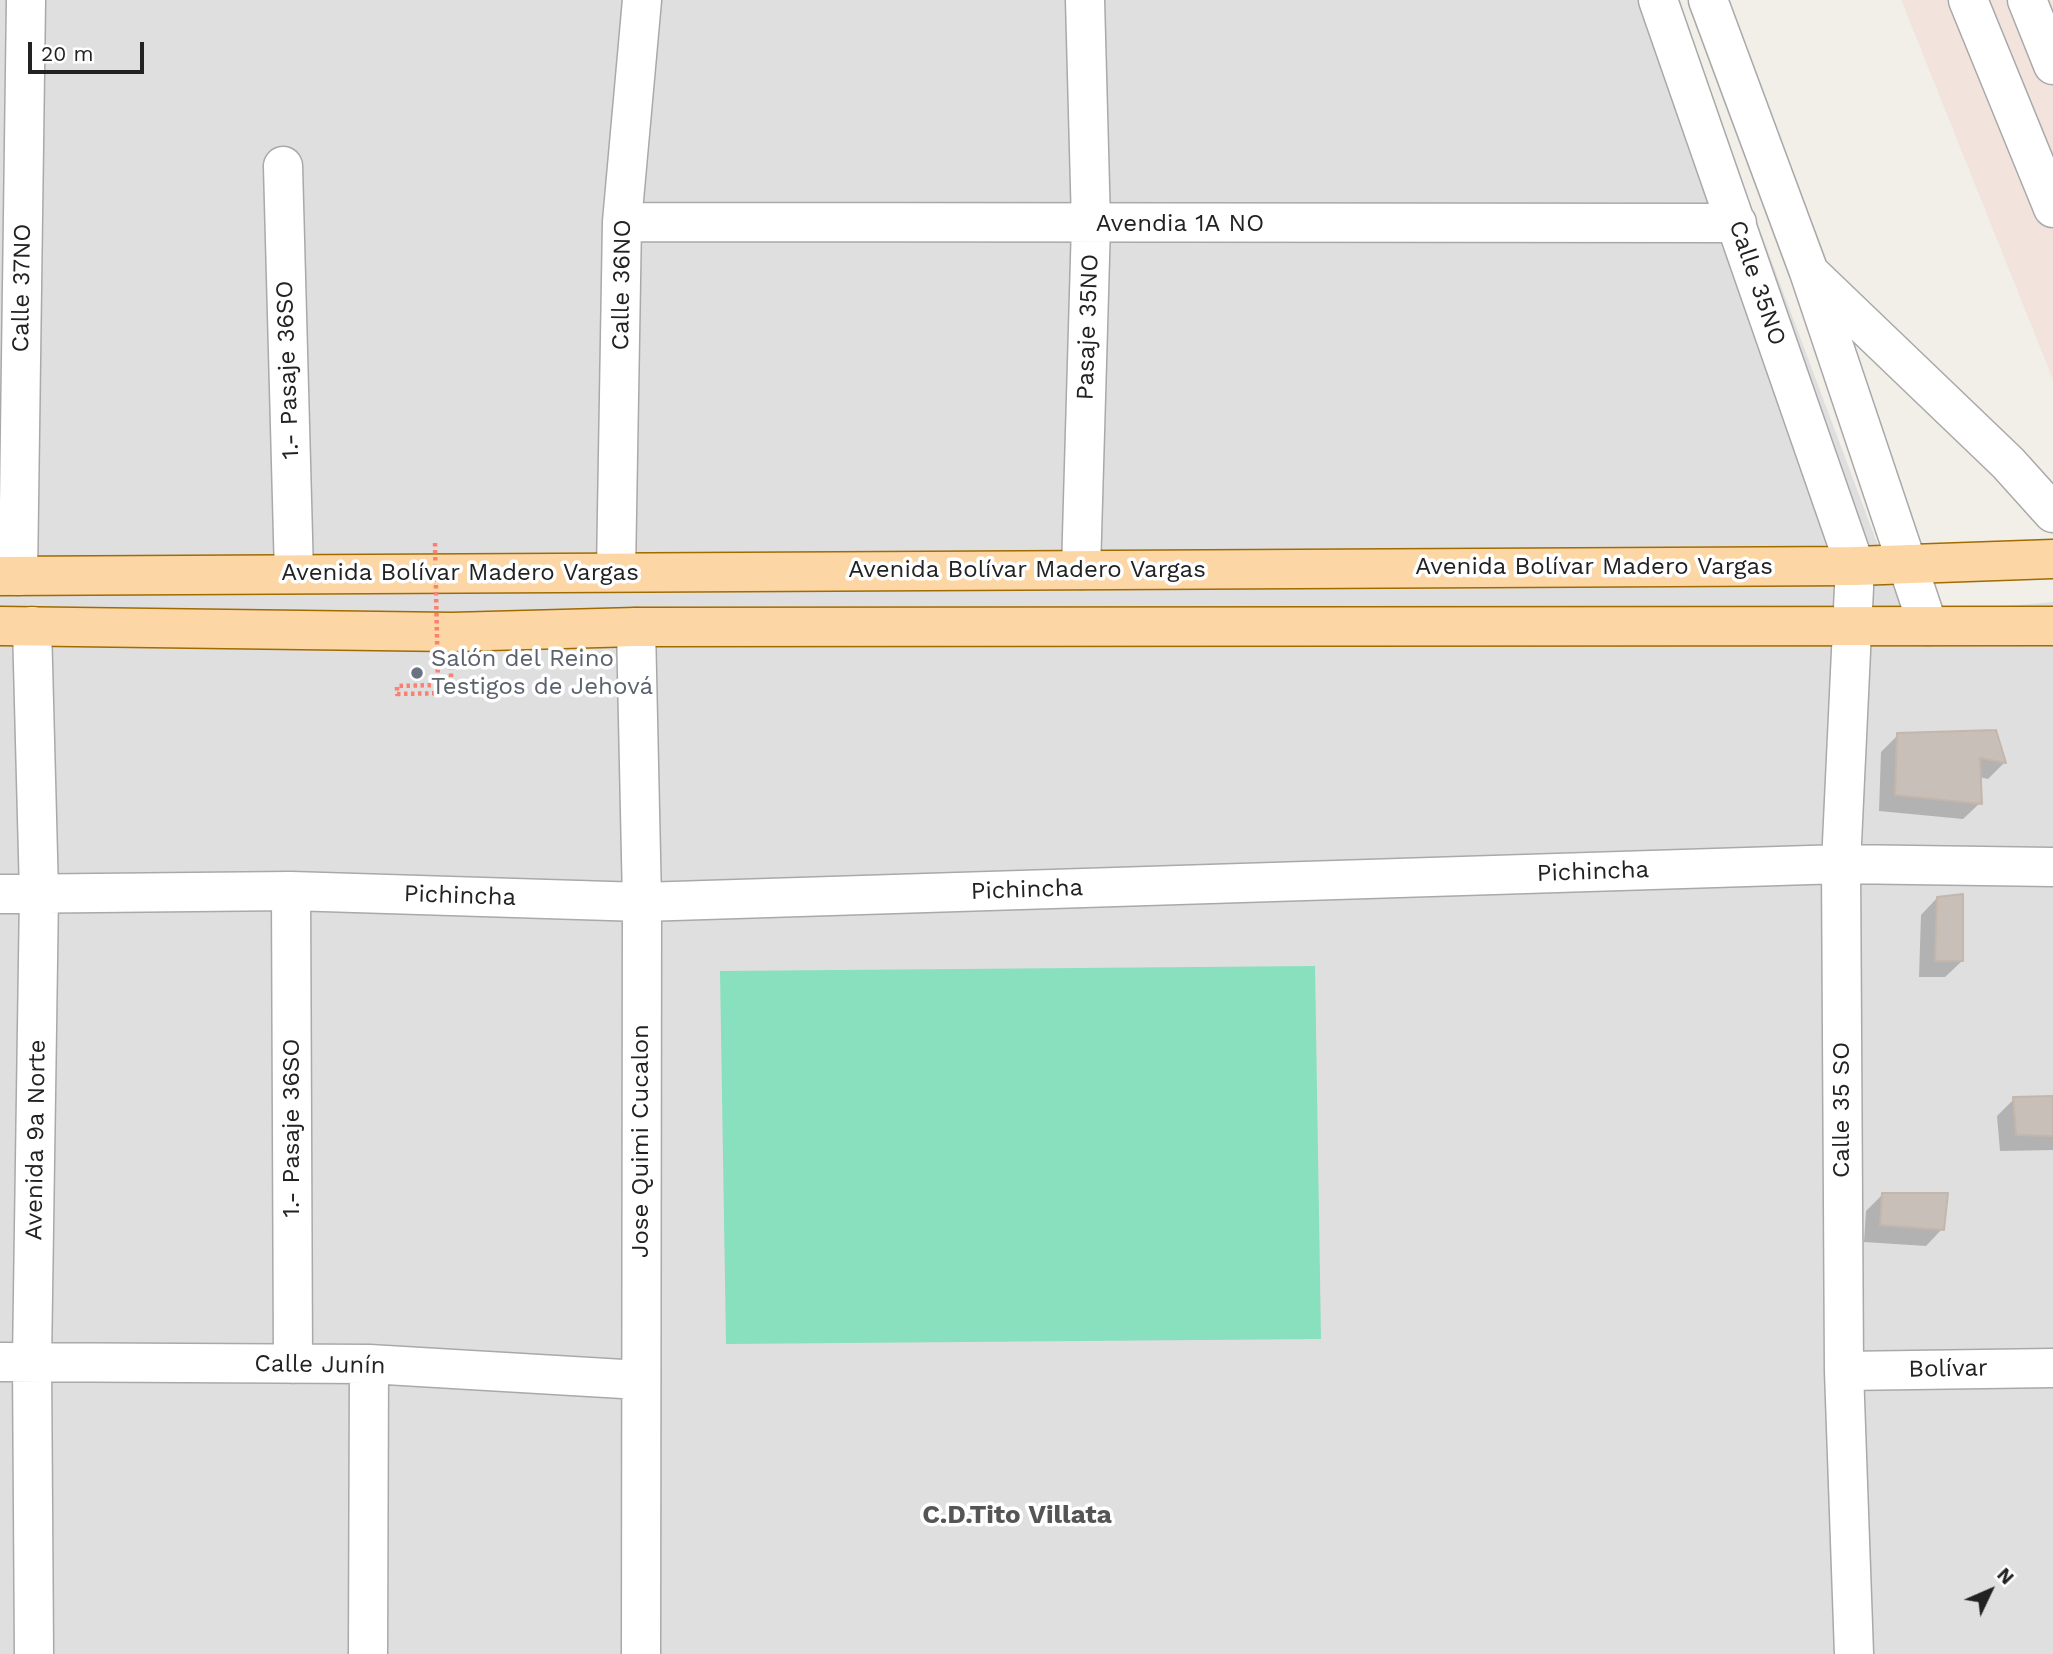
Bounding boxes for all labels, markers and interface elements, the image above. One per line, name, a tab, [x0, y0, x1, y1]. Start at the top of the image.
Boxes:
scale bar	[32, 28, 147, 72]
text: 20 m	[41, 41, 93, 66]
street label: Avendia 1A NO	[1096, 210, 1264, 238]
street label: Calle 35NO	[1722, 217, 1792, 349]
street label: Calle 36NO	[606, 219, 638, 351]
street label: Calle 37NO	[6, 223, 38, 353]
street label: Pasaje 35NO	[1071, 253, 1105, 401]
street label: 1.- Pasaje 36SO	[270, 280, 306, 460]
street label: Avenida Bolívar Madero Vargas	[1415, 553, 1773, 581]
street label: Avenida Bolívar Madero Vargas	[848, 556, 1206, 584]
street label: Avenida Bolívar Madero Vargas	[281, 559, 639, 587]
place label: Salón del Reino Testigos de Jehová	[431, 645, 653, 701]
marker: Salón del Reino Testigos de Jehová	[409, 665, 425, 681]
street label: Pichincha	[1536, 856, 1650, 888]
street label: Pichincha	[970, 874, 1084, 906]
street label: Pichincha	[403, 880, 517, 912]
street label: Jose Quimi Cucalon	[627, 1024, 655, 1258]
street label: Avenida 9a Norte	[20, 1039, 52, 1241]
street label: 1.- Pasaje 36SO	[278, 1039, 306, 1217]
street label: Calle 35 SO	[1828, 1042, 1856, 1178]
street label: Calle Junín	[254, 1349, 386, 1381]
street label: Bolívar	[1908, 1354, 1988, 1384]
district label: C.D.Tito Villata	[922, 1499, 1112, 1531]
north arrow	[1955, 1556, 2025, 1626]
text: N	[1992, 1563, 2019, 1589]

